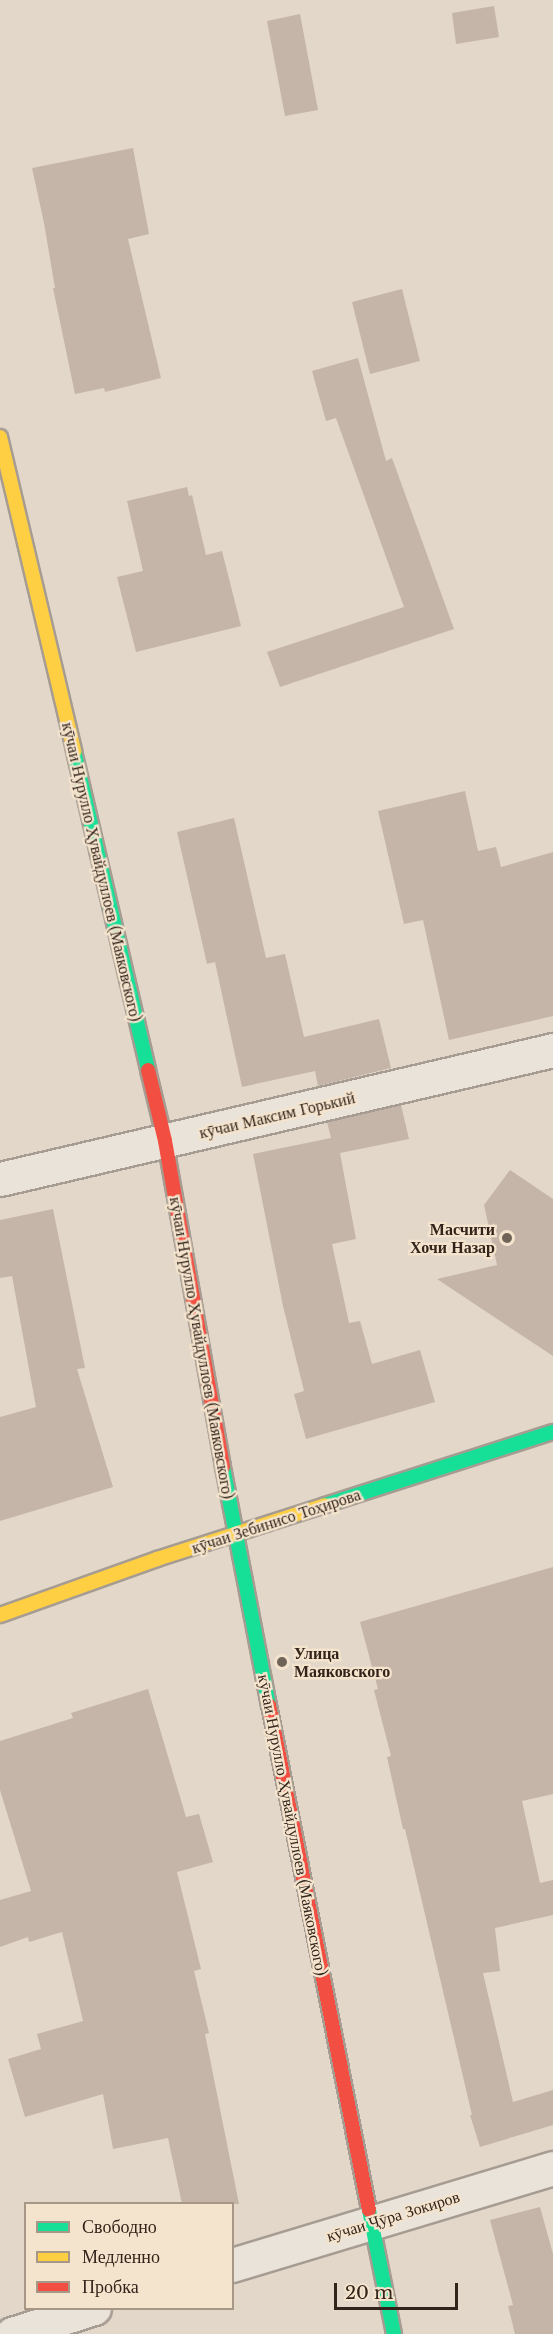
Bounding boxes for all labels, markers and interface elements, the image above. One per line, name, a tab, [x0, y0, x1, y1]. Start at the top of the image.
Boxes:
street label: кӯчаи Нурулло Ҳувайдуллоев (Маяковского)	[58, 720, 146, 1024]
street label: кӯчаи Максим Горький	[197, 1088, 357, 1142]
street label: кӯчаи Нурулло Ҳувайдуллоев (Маяковского)	[166, 1195, 238, 1501]
place label: Масчити Хочи Назар	[410, 1219, 495, 1257]
marker: Масчити Хочи Назар	[500, 1231, 514, 1245]
street label: кӯчаи Зебинисо Тоҳирова	[189, 1485, 363, 1557]
place label: Улица Маяковского	[294, 1643, 390, 1681]
marker: Улица Маяковского	[275, 1655, 289, 1669]
street label: кӯчаи Нурулло Ҳувайдуллоев (Маяковского)	[254, 1673, 332, 1977]
street label: кӯчаи Ҷӯра Зокиров	[324, 2187, 462, 2245]
legend	[24, 2202, 234, 2310]
text: Свободно	[82, 2216, 157, 2238]
text: Медленно	[82, 2246, 160, 2268]
scale bar	[337, 2271, 462, 2309]
text: Пробка	[82, 2276, 139, 2298]
text: 20 m	[345, 2282, 393, 2304]

